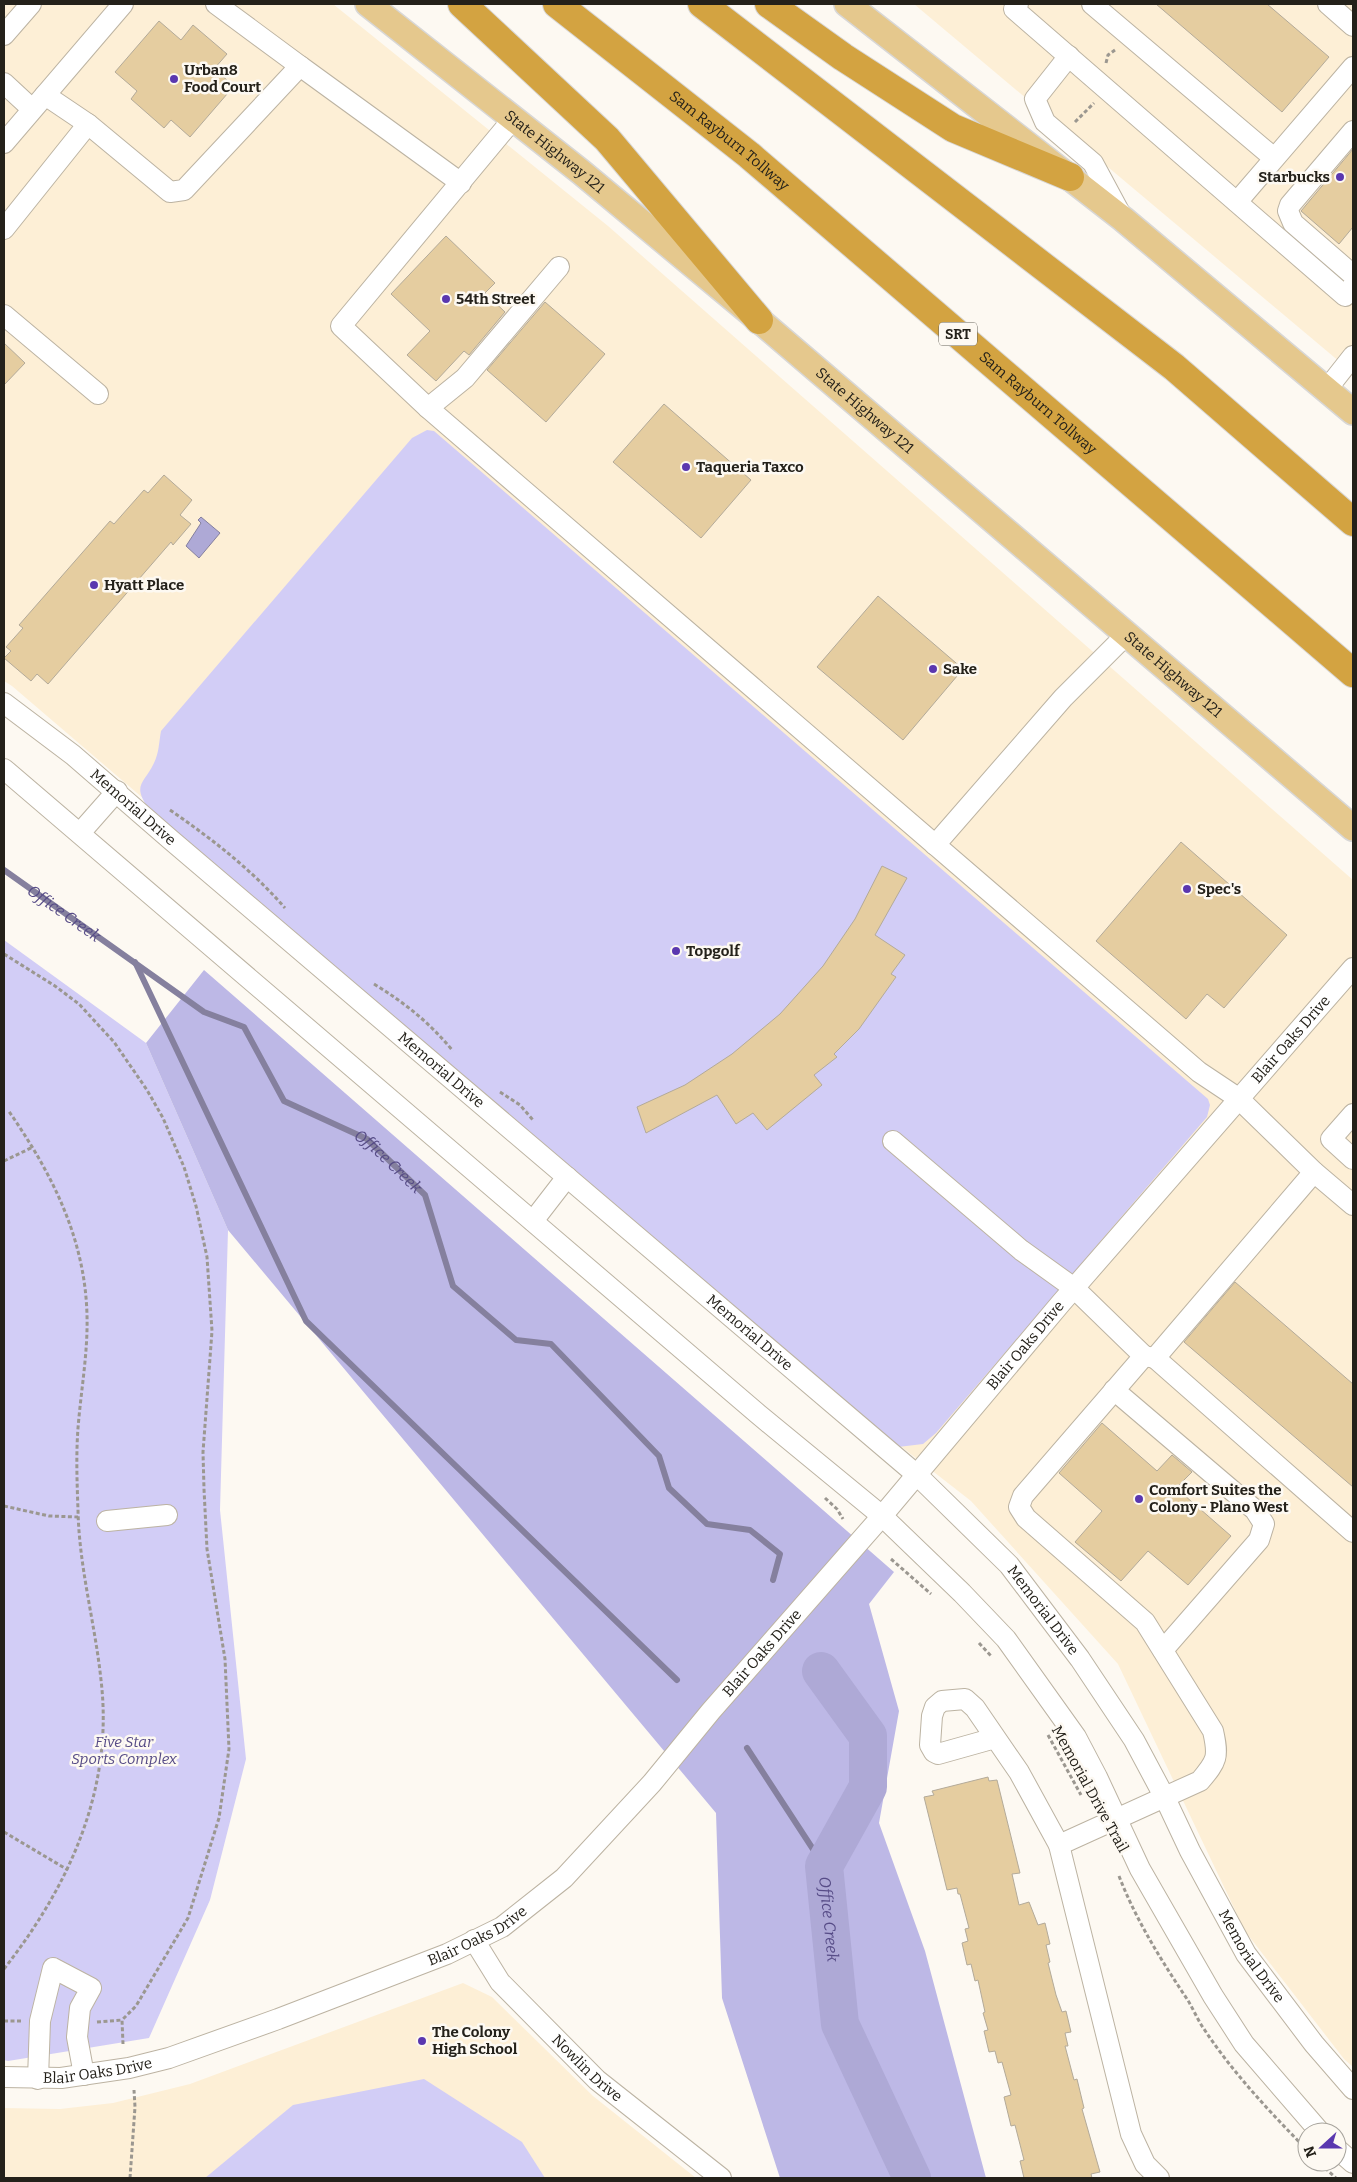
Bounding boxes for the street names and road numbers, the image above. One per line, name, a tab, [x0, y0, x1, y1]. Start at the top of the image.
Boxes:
street label: Sam Rayburn Tollway	[666, 87, 793, 195]
street label: State Highway 121	[501, 106, 609, 197]
road number: SRT	[939, 322, 977, 346]
street label: Sam Rayburn Tollway	[976, 348, 1100, 458]
street label: State Highway 121	[812, 364, 917, 457]
street label: State Highway 121	[1121, 628, 1226, 721]
street label: Memorial Drive	[87, 765, 180, 849]
street label: Blair Oaks Drive	[1248, 992, 1334, 1087]
street label: Memorial Drive	[394, 1028, 488, 1112]
street label: Memorial Drive	[703, 1291, 796, 1374]
street label: Blair Oaks Drive	[983, 1297, 1068, 1393]
street label: Memorial Drive	[1003, 1562, 1083, 1658]
street label: Blair Oaks Drive	[719, 1605, 805, 1700]
street label: Memorial Drive Trail	[1048, 1723, 1132, 1855]
street label: Blair Oaks Drive	[425, 1902, 530, 1970]
street label: Memorial Drive	[1215, 1907, 1288, 2006]
street label: Nowlin Drive	[548, 2031, 626, 2106]
street label: Blair Oaks Drive	[43, 2054, 154, 2087]

